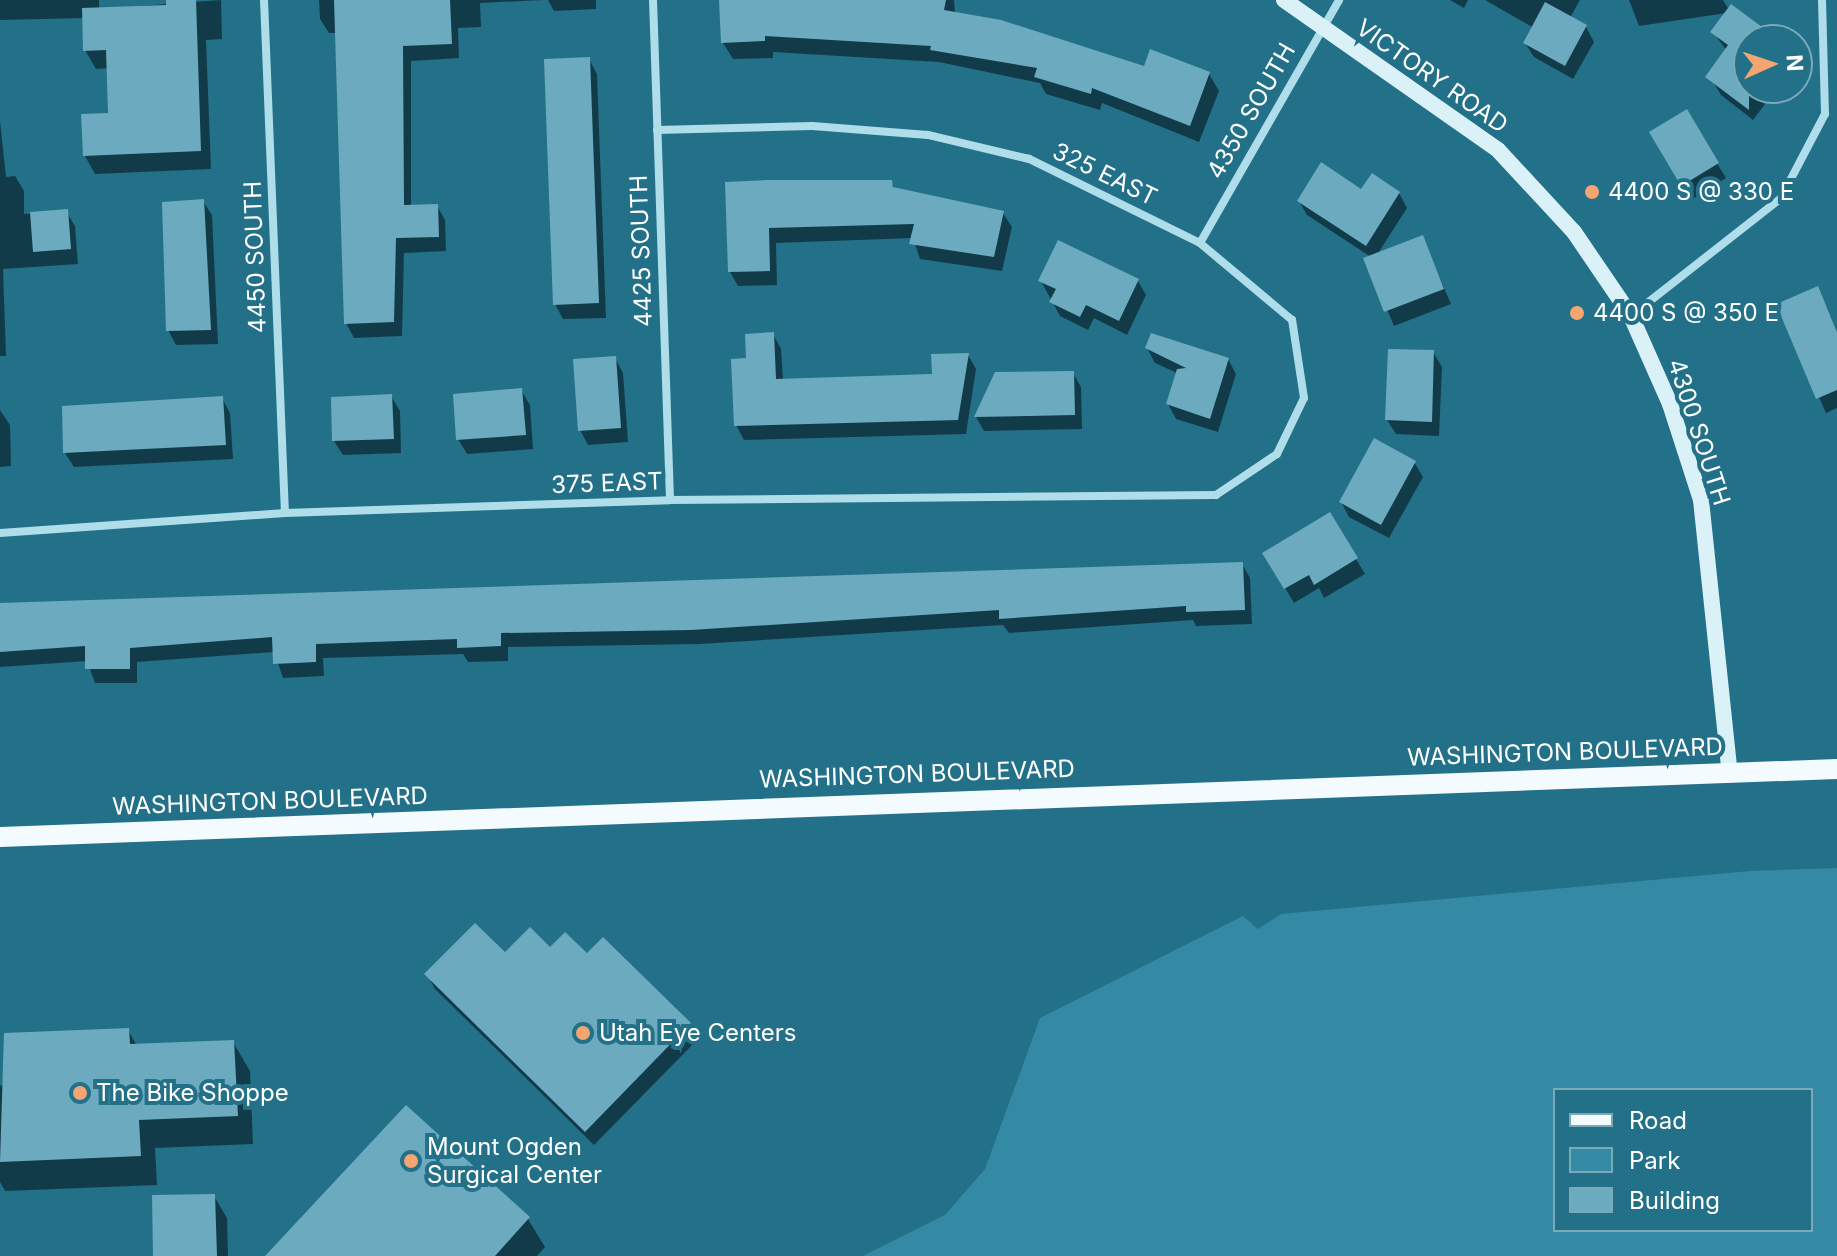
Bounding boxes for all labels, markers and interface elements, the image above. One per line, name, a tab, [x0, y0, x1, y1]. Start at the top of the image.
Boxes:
street label: VICTORY ROAD	[1351, 13, 1513, 139]
north arrow	[1733, 24, 1813, 104]
street label: 4350 SOUTH	[1201, 38, 1301, 184]
text: N	[1782, 54, 1808, 72]
street label: 325 EAST	[1048, 136, 1162, 212]
street label: 4425 SOUTH	[624, 175, 658, 327]
place label: 4400 S @ 330 E	[1608, 178, 1794, 206]
street label: 4450 SOUTH	[238, 180, 272, 334]
marker: 4400 S @ 330 E	[1583, 183, 1601, 201]
place label: 4400 S @ 350 E	[1593, 299, 1779, 327]
marker: 4400 S @ 350 E	[1568, 304, 1586, 322]
street label: 4300 SOUTH	[1662, 355, 1736, 509]
street label: 375 EAST	[551, 467, 663, 499]
street label: WASHINGTON BOULEVARD	[1407, 732, 1723, 772]
street label: WASHINGTON BOULEVARD	[759, 754, 1075, 794]
street label: WASHINGTON BOULEVARD	[112, 781, 428, 821]
place label: Utah Eye Centers	[599, 1019, 796, 1047]
marker: Utah Eye Centers	[574, 1024, 592, 1042]
place label: The Bike Shoppe	[96, 1079, 289, 1107]
marker: The Bike Shoppe	[71, 1084, 89, 1102]
legend	[1553, 1088, 1813, 1232]
text: Road	[1629, 1106, 1687, 1135]
place label: Mount Ogden Surgical Center	[427, 1133, 602, 1189]
text: Park	[1629, 1146, 1680, 1175]
marker: Mount Ogden Surgical Center	[402, 1152, 420, 1170]
text: Building	[1629, 1186, 1720, 1215]

